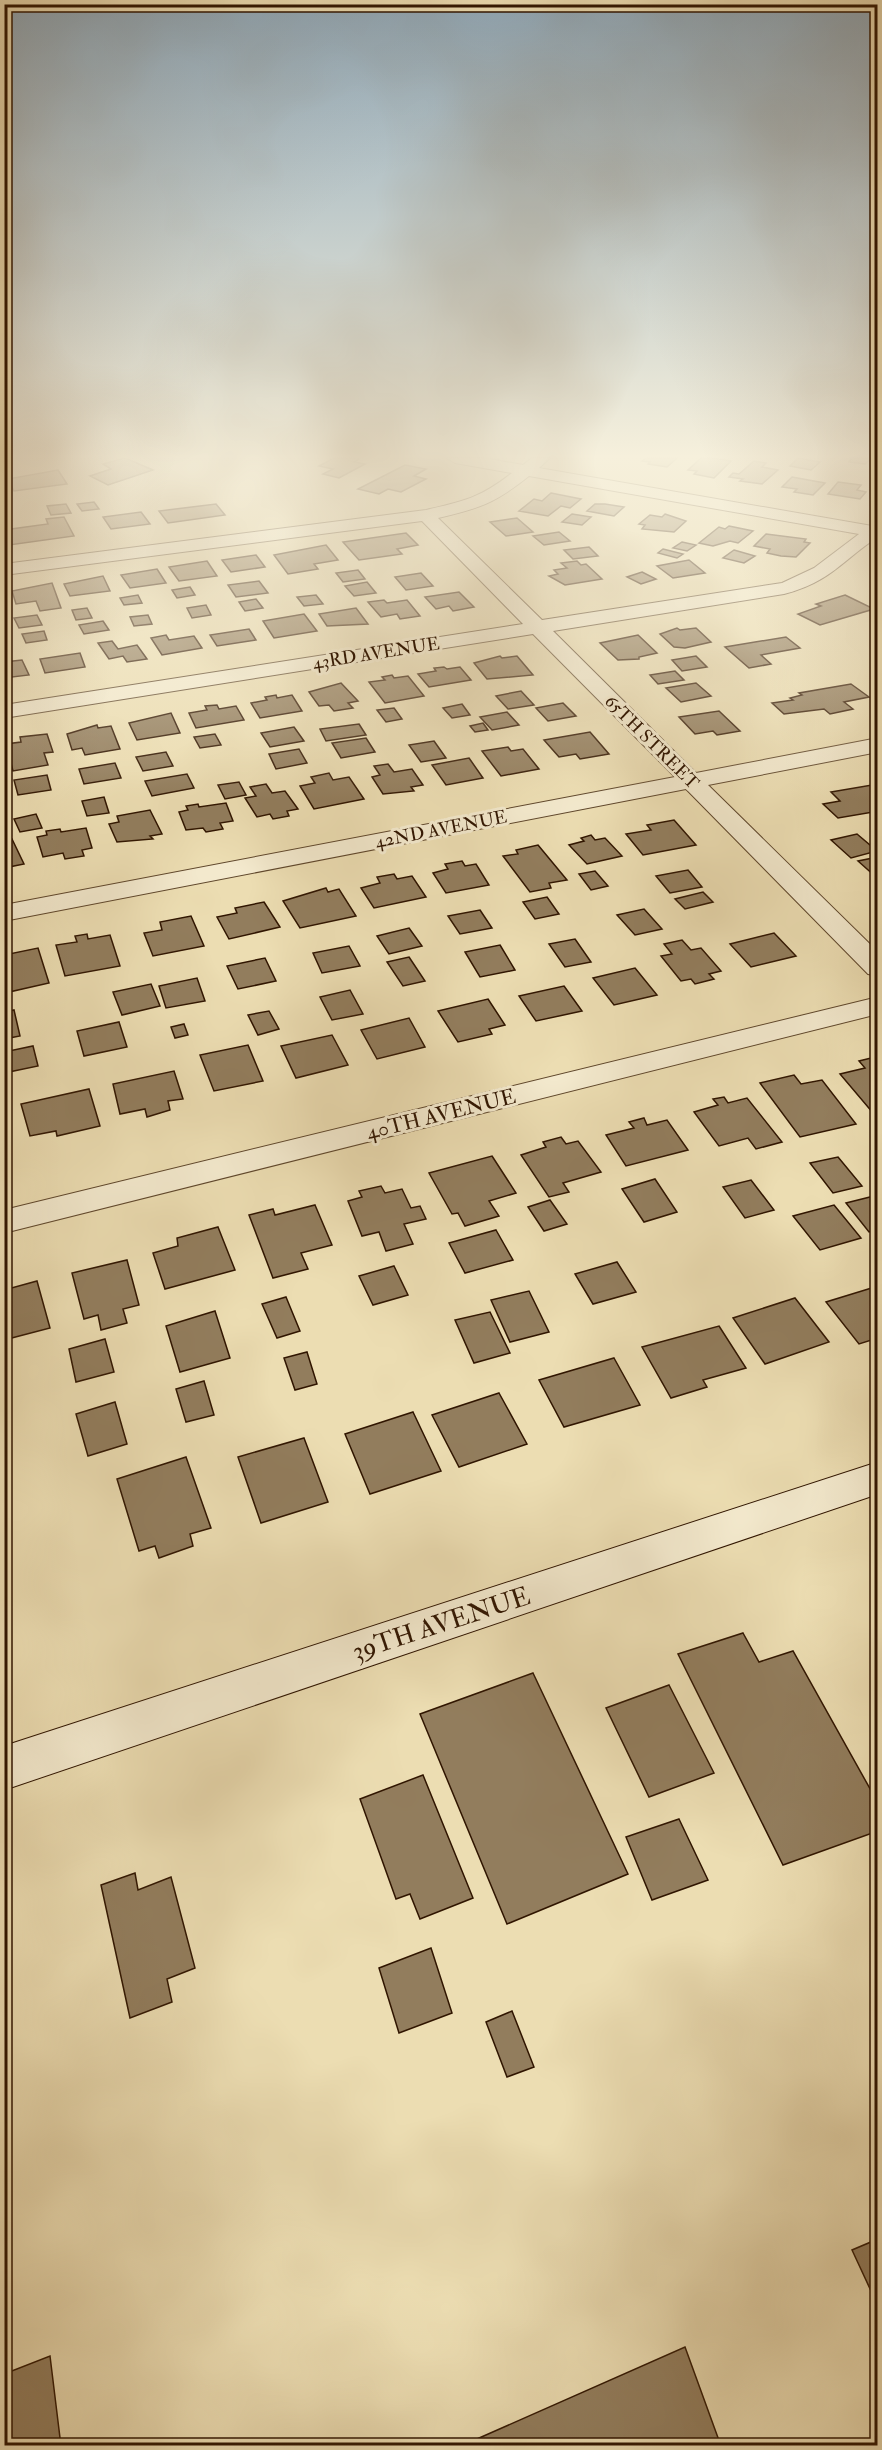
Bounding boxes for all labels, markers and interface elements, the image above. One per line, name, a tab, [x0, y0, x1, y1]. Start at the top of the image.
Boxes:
street label: 43RD AVENUE	[311, 632, 441, 675]
street label: 65TH STREET	[600, 690, 704, 795]
street label: 42ND AVENUE	[373, 805, 509, 854]
street label: 40TH AVENUE	[364, 1083, 519, 1146]
street label: 39TH AVENUE	[348, 1580, 534, 1668]

